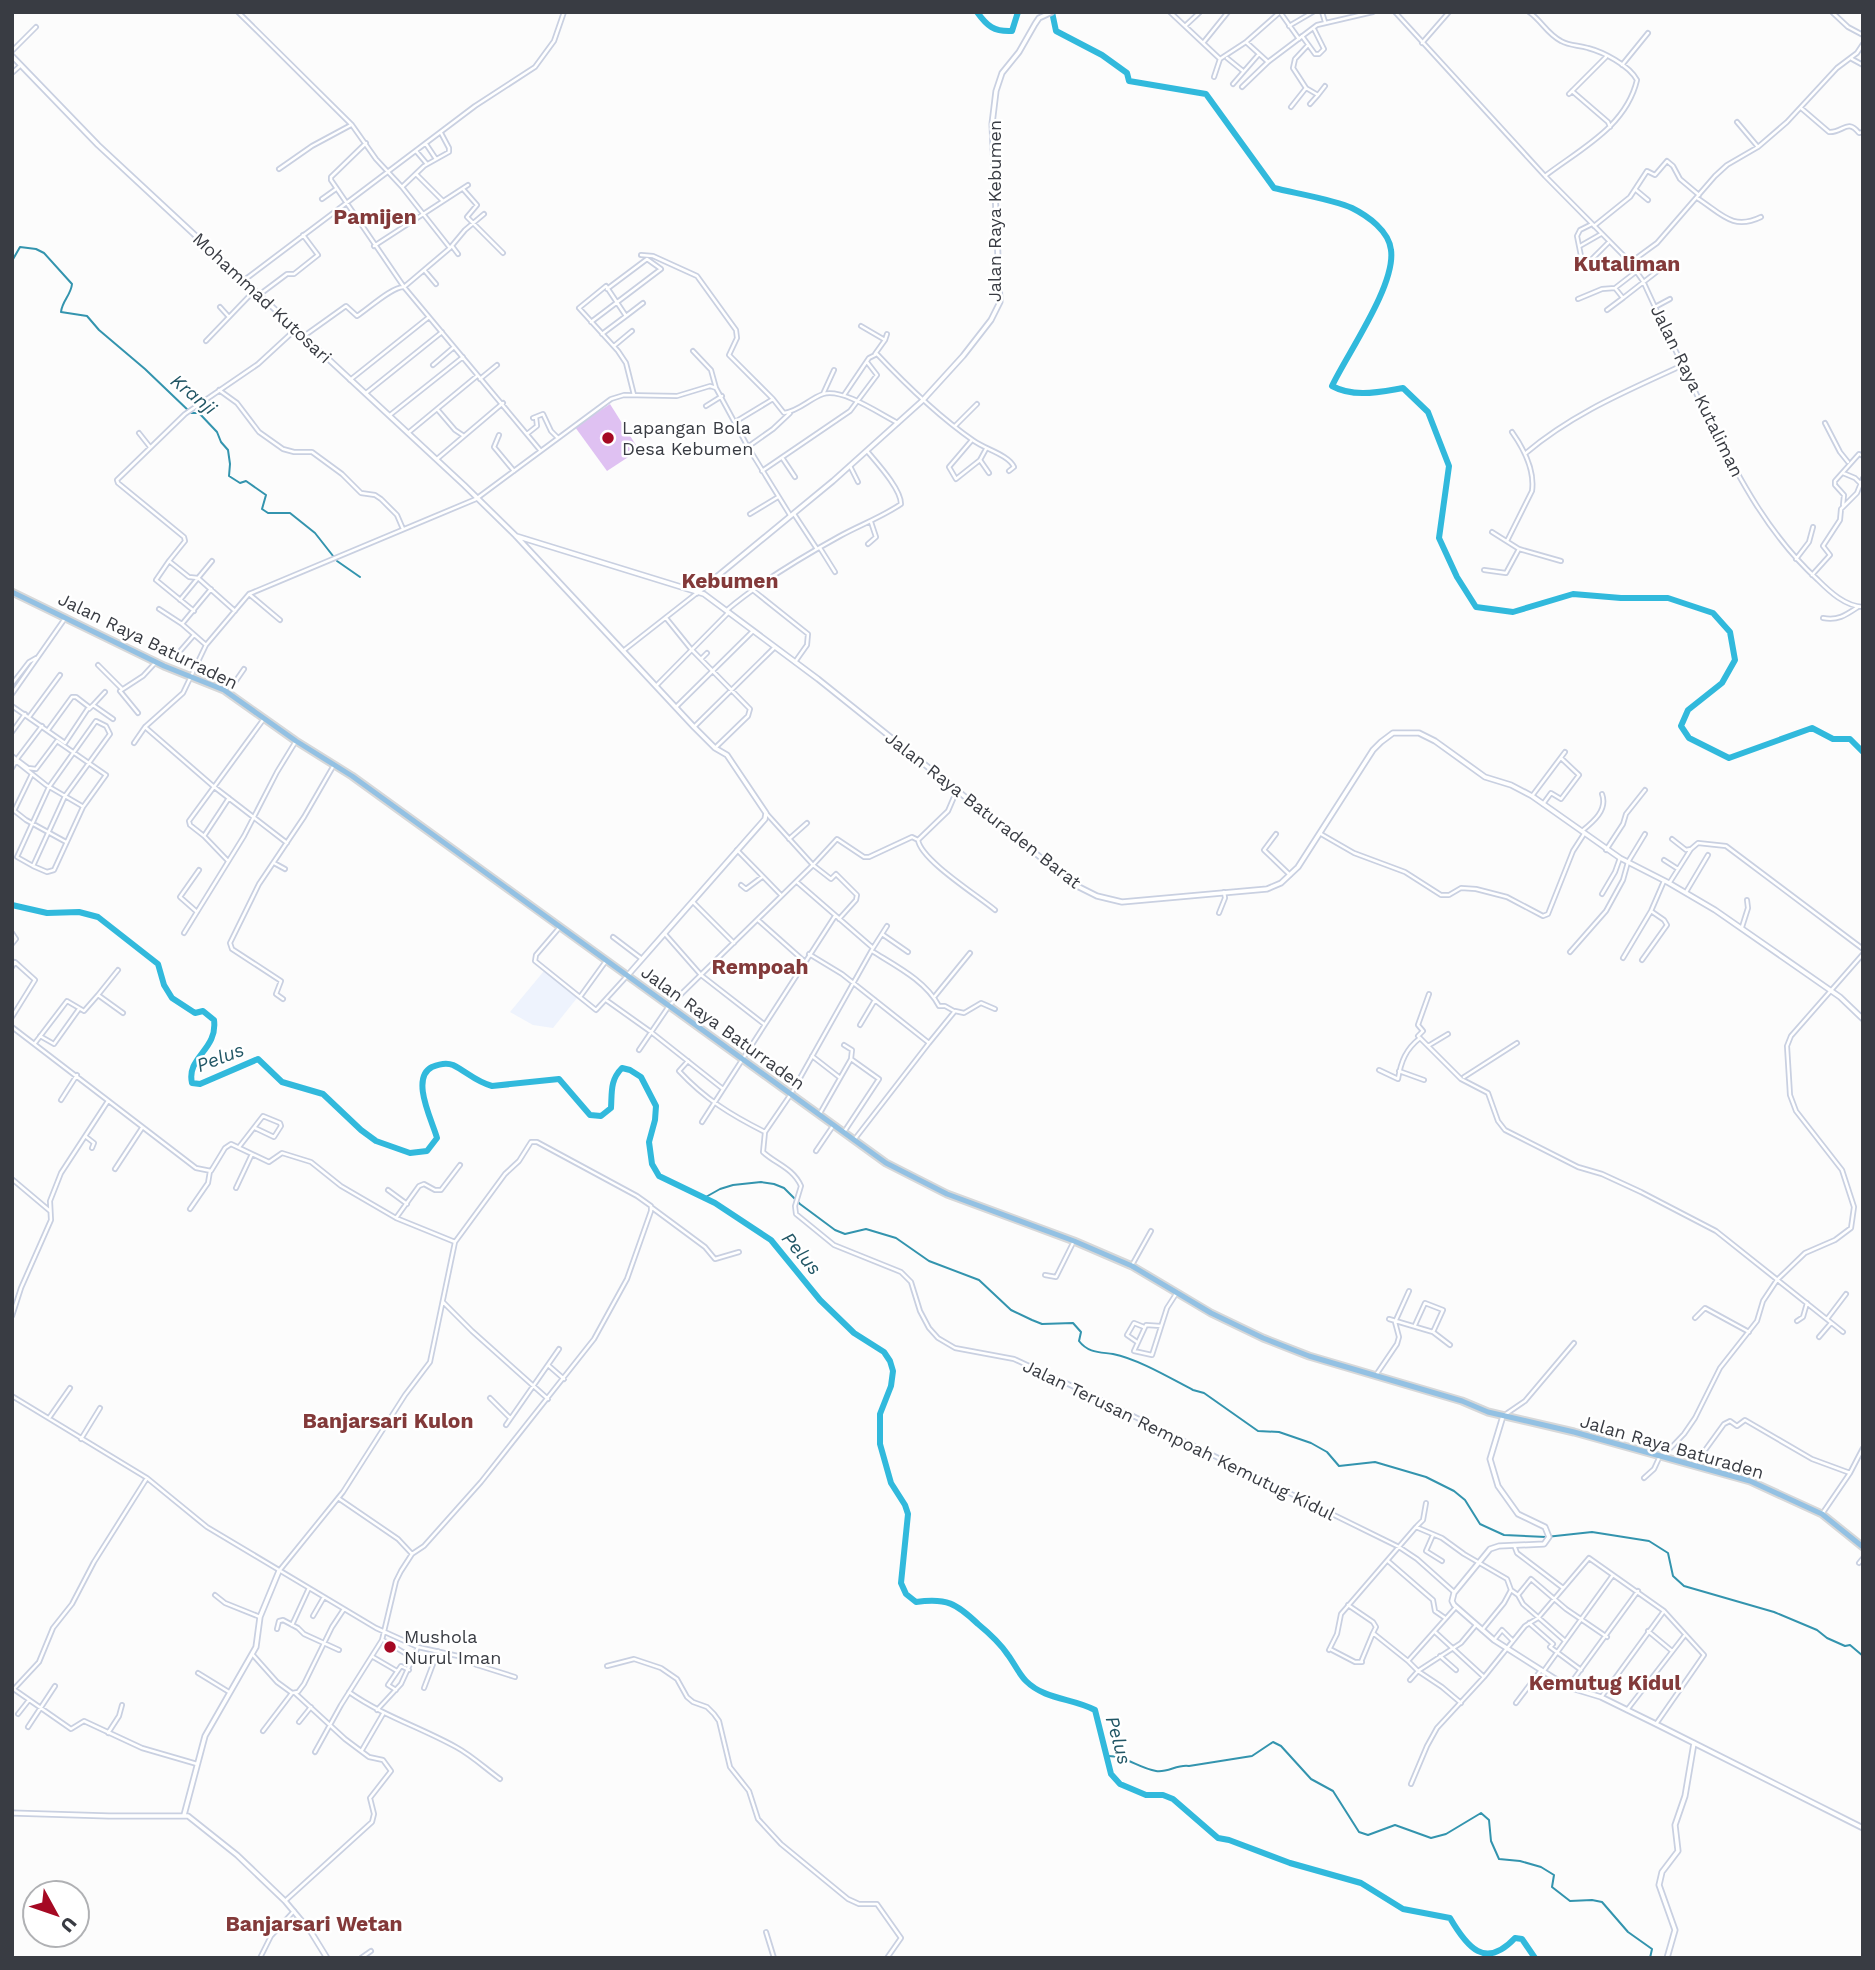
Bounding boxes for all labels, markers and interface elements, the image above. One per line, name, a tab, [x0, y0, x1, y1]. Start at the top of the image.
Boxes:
street label: Jalan Raya Kebumen	[984, 120, 1005, 302]
district label: Pamijen	[333, 204, 417, 229]
street label: Mohammad Kutosari	[189, 228, 336, 367]
district label: Kutaliman	[1574, 251, 1680, 276]
street label: Jalan Raya Kutaliman	[1647, 301, 1748, 480]
water label: Kranji	[166, 369, 222, 420]
place label: Lapangan Bola Desa Kebumen	[622, 417, 753, 459]
marker: Lapangan Bola Desa Kebumen	[600, 430, 616, 446]
district label: Kebumen	[682, 568, 778, 593]
street label: Jalan Raya Baturraden	[55, 588, 241, 693]
street label: Jalan Raya Baturaden Barat	[881, 727, 1086, 893]
district label: Rempoah	[711, 954, 809, 979]
street label: Jalan Raya Baturraden	[637, 961, 809, 1094]
water label: Pelus	[193, 1038, 247, 1077]
water label: Pelus	[777, 1227, 826, 1280]
street label: Jalan Terusan Rempoah Kemutug Kidul	[1020, 1355, 1339, 1525]
district label: Banjarsari Kulon	[303, 1408, 473, 1433]
street label: Jalan Raya Baturaden	[1578, 1410, 1766, 1483]
place label: Mushola Nurul Iman	[404, 1626, 501, 1668]
marker: Mushola Nurul Iman	[382, 1639, 398, 1655]
district label: Kemutug Kidul	[1529, 1670, 1681, 1695]
water label: Pelus	[1101, 1713, 1136, 1767]
north arrow	[21, 1879, 91, 1949]
district label: Banjarsari Wetan	[225, 1911, 403, 1936]
text: U	[55, 1912, 82, 1937]

